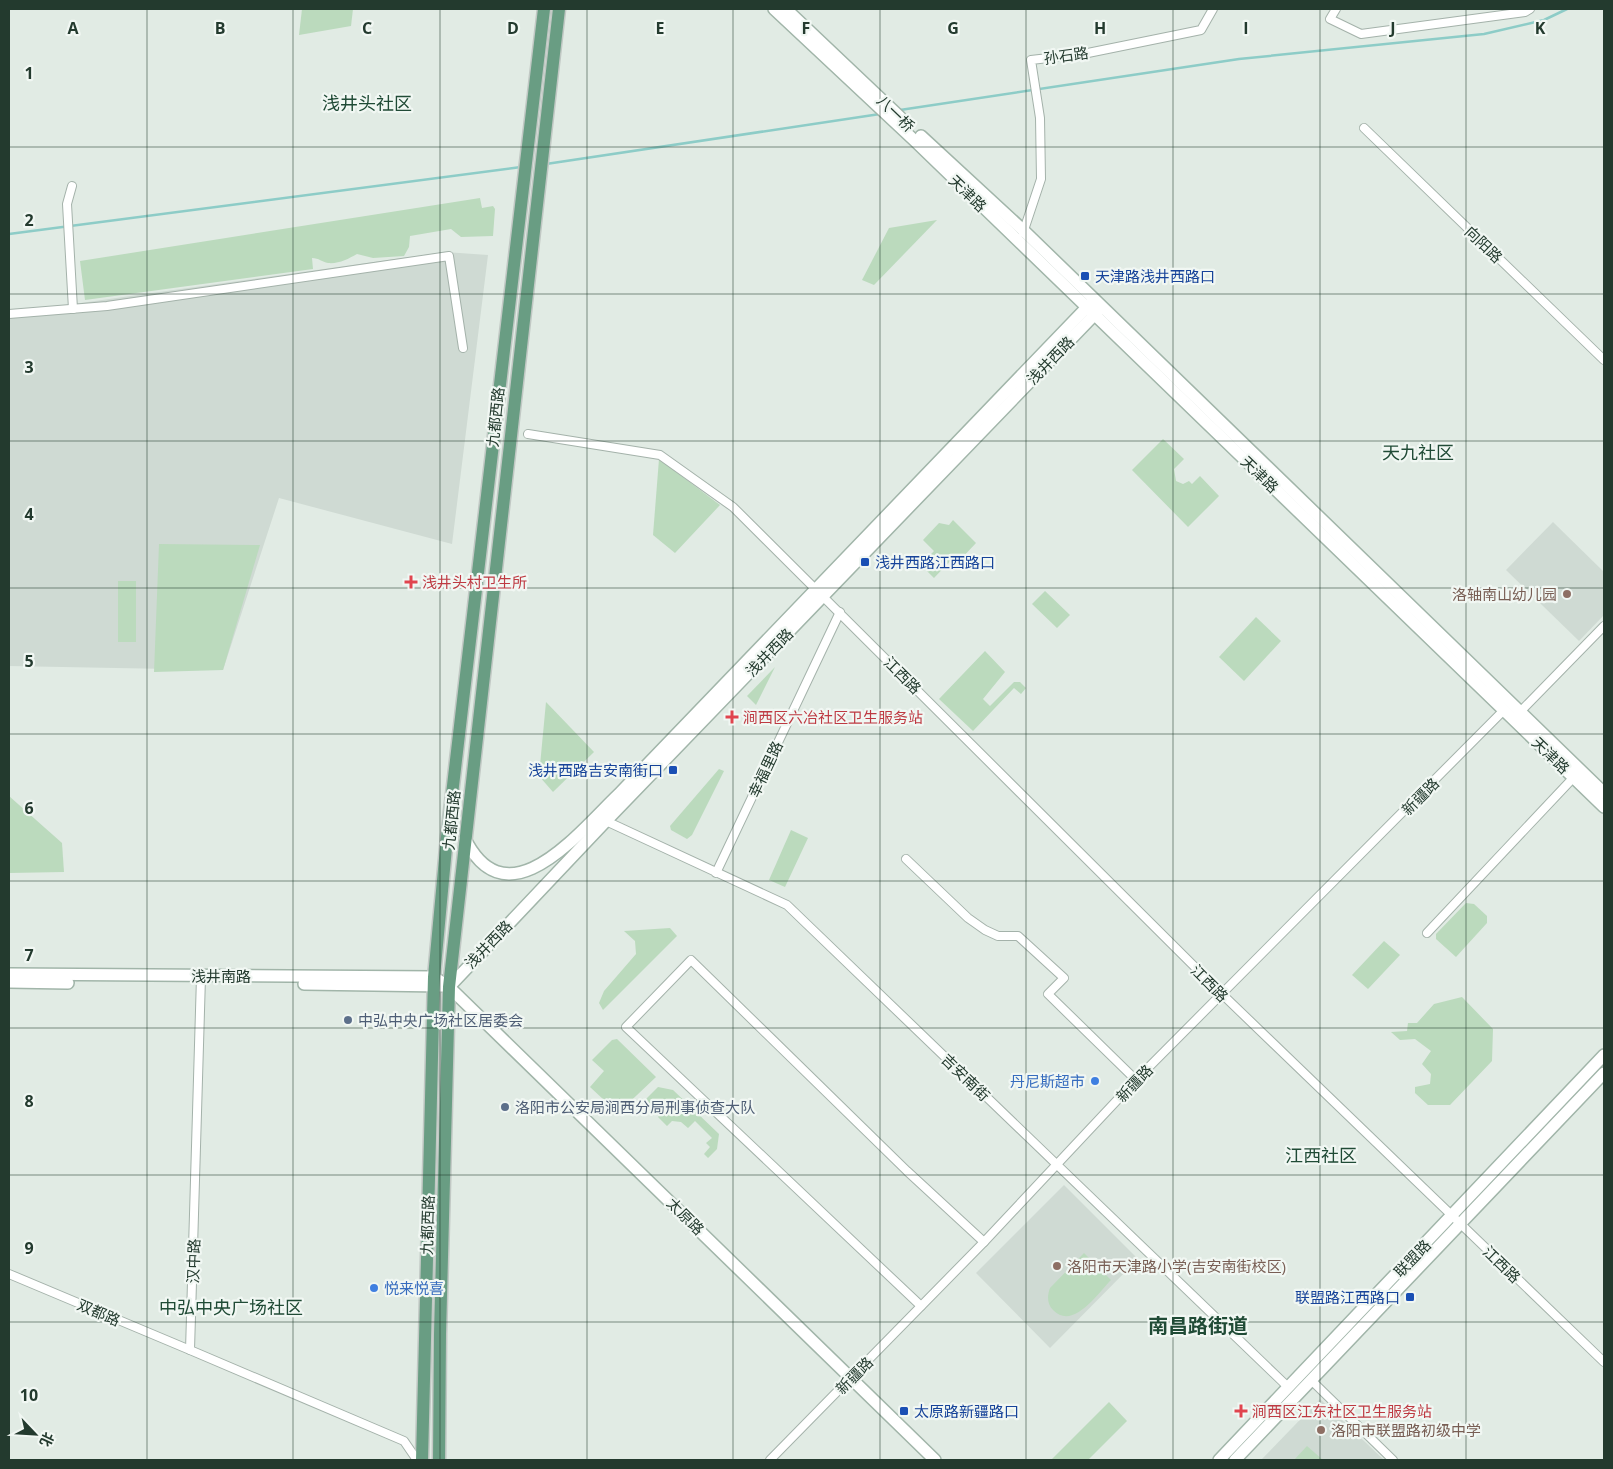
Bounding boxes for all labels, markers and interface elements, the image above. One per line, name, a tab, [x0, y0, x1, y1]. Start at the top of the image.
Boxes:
text: A	[67, 17, 79, 39]
text: B	[215, 17, 225, 39]
text: C	[362, 17, 372, 39]
text: D	[507, 17, 519, 39]
text: E	[656, 17, 665, 39]
text: F	[802, 17, 810, 39]
text: G	[947, 17, 959, 39]
text: H	[1094, 17, 1106, 39]
text: I	[1243, 17, 1249, 39]
text: J	[1388, 17, 1396, 39]
text: K	[1535, 17, 1546, 39]
street label: 孙石路	[1042, 42, 1090, 68]
text: 1	[24, 62, 34, 84]
street label: 八一桥	[873, 90, 919, 136]
district label: 浅井头社区	[322, 91, 412, 115]
street label: 天津路	[945, 170, 991, 216]
text: 2	[24, 209, 34, 231]
street label: 向阳路	[1461, 221, 1507, 267]
place label: 天津路浅井西路口	[1095, 266, 1215, 286]
marker: 天津路浅井西路口	[1079, 270, 1091, 282]
street label: 浅井西路	[1022, 331, 1078, 389]
text: 3	[24, 356, 34, 378]
street label: 九都西路	[482, 386, 508, 448]
district label: 天九社区	[1382, 440, 1454, 464]
street label: 天津路	[1237, 451, 1283, 497]
text: 4	[24, 503, 34, 525]
place label: 浅井西路江西路口	[875, 552, 995, 572]
marker: 浅井西路江西路口	[859, 556, 871, 568]
place label: 浅井头村卫生所	[422, 572, 527, 592]
marker: 浅井头村卫生所	[404, 575, 418, 589]
place label: 洛轴南山幼儿园	[1452, 584, 1557, 604]
marker: 洛轴南山幼儿园	[1561, 588, 1573, 600]
street label: 浅井西路	[741, 623, 797, 681]
text: 5	[24, 650, 34, 672]
street label: 江西路	[880, 652, 926, 698]
place label: 涧西区六冶社区卫生服务站	[743, 707, 923, 727]
marker: 涧西区六冶社区卫生服务站	[725, 710, 739, 724]
street label: 天津路	[1528, 732, 1574, 778]
street label: 幸福里路	[743, 738, 787, 800]
place label: 浅井西路吉安南街口	[528, 760, 663, 780]
marker: 浅井西路吉安南街口	[667, 764, 679, 776]
street label: 新疆路	[1397, 773, 1443, 819]
street label: 九都西路	[438, 789, 464, 851]
text: 6	[24, 797, 34, 819]
street label: 浅井西路	[460, 915, 516, 973]
text: 7	[24, 944, 34, 966]
street label: 江西路	[1187, 960, 1233, 1006]
street label: 浅井南路	[191, 966, 251, 986]
place label: 中弘中央广场社区居委会	[358, 1010, 523, 1030]
marker: 中弘中央广场社区居委会	[342, 1014, 354, 1026]
street label: 吉安南街	[937, 1049, 995, 1105]
street label: 新疆路	[1111, 1060, 1157, 1106]
place label: 丹尼斯超市	[1010, 1071, 1085, 1091]
marker: 丹尼斯超市	[1089, 1075, 1101, 1087]
text: 8	[24, 1090, 34, 1112]
place label: 洛阳市公安局涧西分局刑事侦查大队	[515, 1097, 755, 1117]
marker: 洛阳市公安局涧西分局刑事侦查大队	[499, 1101, 511, 1113]
district label: 江西社区	[1285, 1143, 1357, 1167]
street label: 太原路	[663, 1193, 709, 1239]
street label: 九都西路	[416, 1195, 438, 1255]
street label: 联盟路	[1389, 1235, 1435, 1281]
text: 9	[24, 1237, 34, 1259]
street label: 汉中路	[182, 1238, 204, 1284]
street label: 江西路	[1479, 1241, 1525, 1287]
place label: 洛阳市天津路小学(吉安南街校区)	[1067, 1256, 1286, 1276]
marker: 洛阳市天津路小学(吉安南街校区)	[1051, 1260, 1063, 1272]
place label: 悦来悦喜	[384, 1278, 444, 1298]
marker: 悦来悦喜	[368, 1282, 380, 1294]
place label: 联盟路江西路口	[1295, 1287, 1400, 1307]
marker: 联盟路江西路口	[1404, 1291, 1416, 1303]
street label: 双都路	[74, 1294, 124, 1330]
district label: 中弘中央广场社区	[159, 1295, 303, 1319]
district label: 南昌路街道	[1148, 1312, 1248, 1339]
street label: 新疆路	[831, 1352, 877, 1398]
text: 10	[20, 1384, 38, 1406]
place label: 太原路新疆路口	[914, 1401, 1019, 1421]
place label: 涧西区江东社区卫生服务站	[1252, 1401, 1432, 1421]
marker: 涧西区江东社区卫生服务站	[1234, 1404, 1248, 1418]
marker: 太原路新疆路口	[898, 1405, 910, 1417]
north arrow	[10, 1409, 60, 1459]
place label: 洛阳市联盟路初级中学	[1331, 1420, 1481, 1440]
marker: 洛阳市联盟路初级中学	[1315, 1424, 1327, 1436]
text: 北	[36, 1429, 59, 1450]

